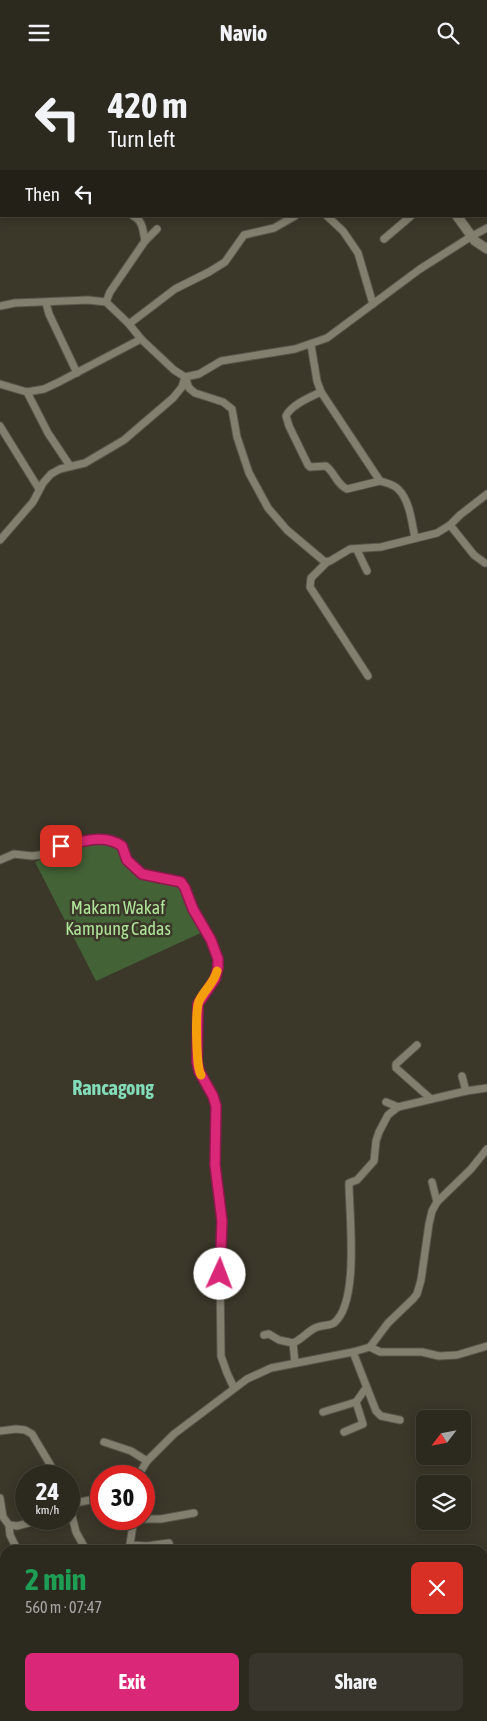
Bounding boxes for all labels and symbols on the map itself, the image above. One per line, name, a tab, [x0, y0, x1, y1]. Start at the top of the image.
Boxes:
pin	[40, 825, 82, 867]
park label: Makam Wakaf Kampung Cadas	[65, 897, 171, 939]
district label: Rancagong	[72, 1076, 154, 1099]
position arrow	[193, 1247, 245, 1299]
north arrow	[416, 1410, 471, 1465]
speed limit sign: 30	[90, 1465, 155, 1530]

